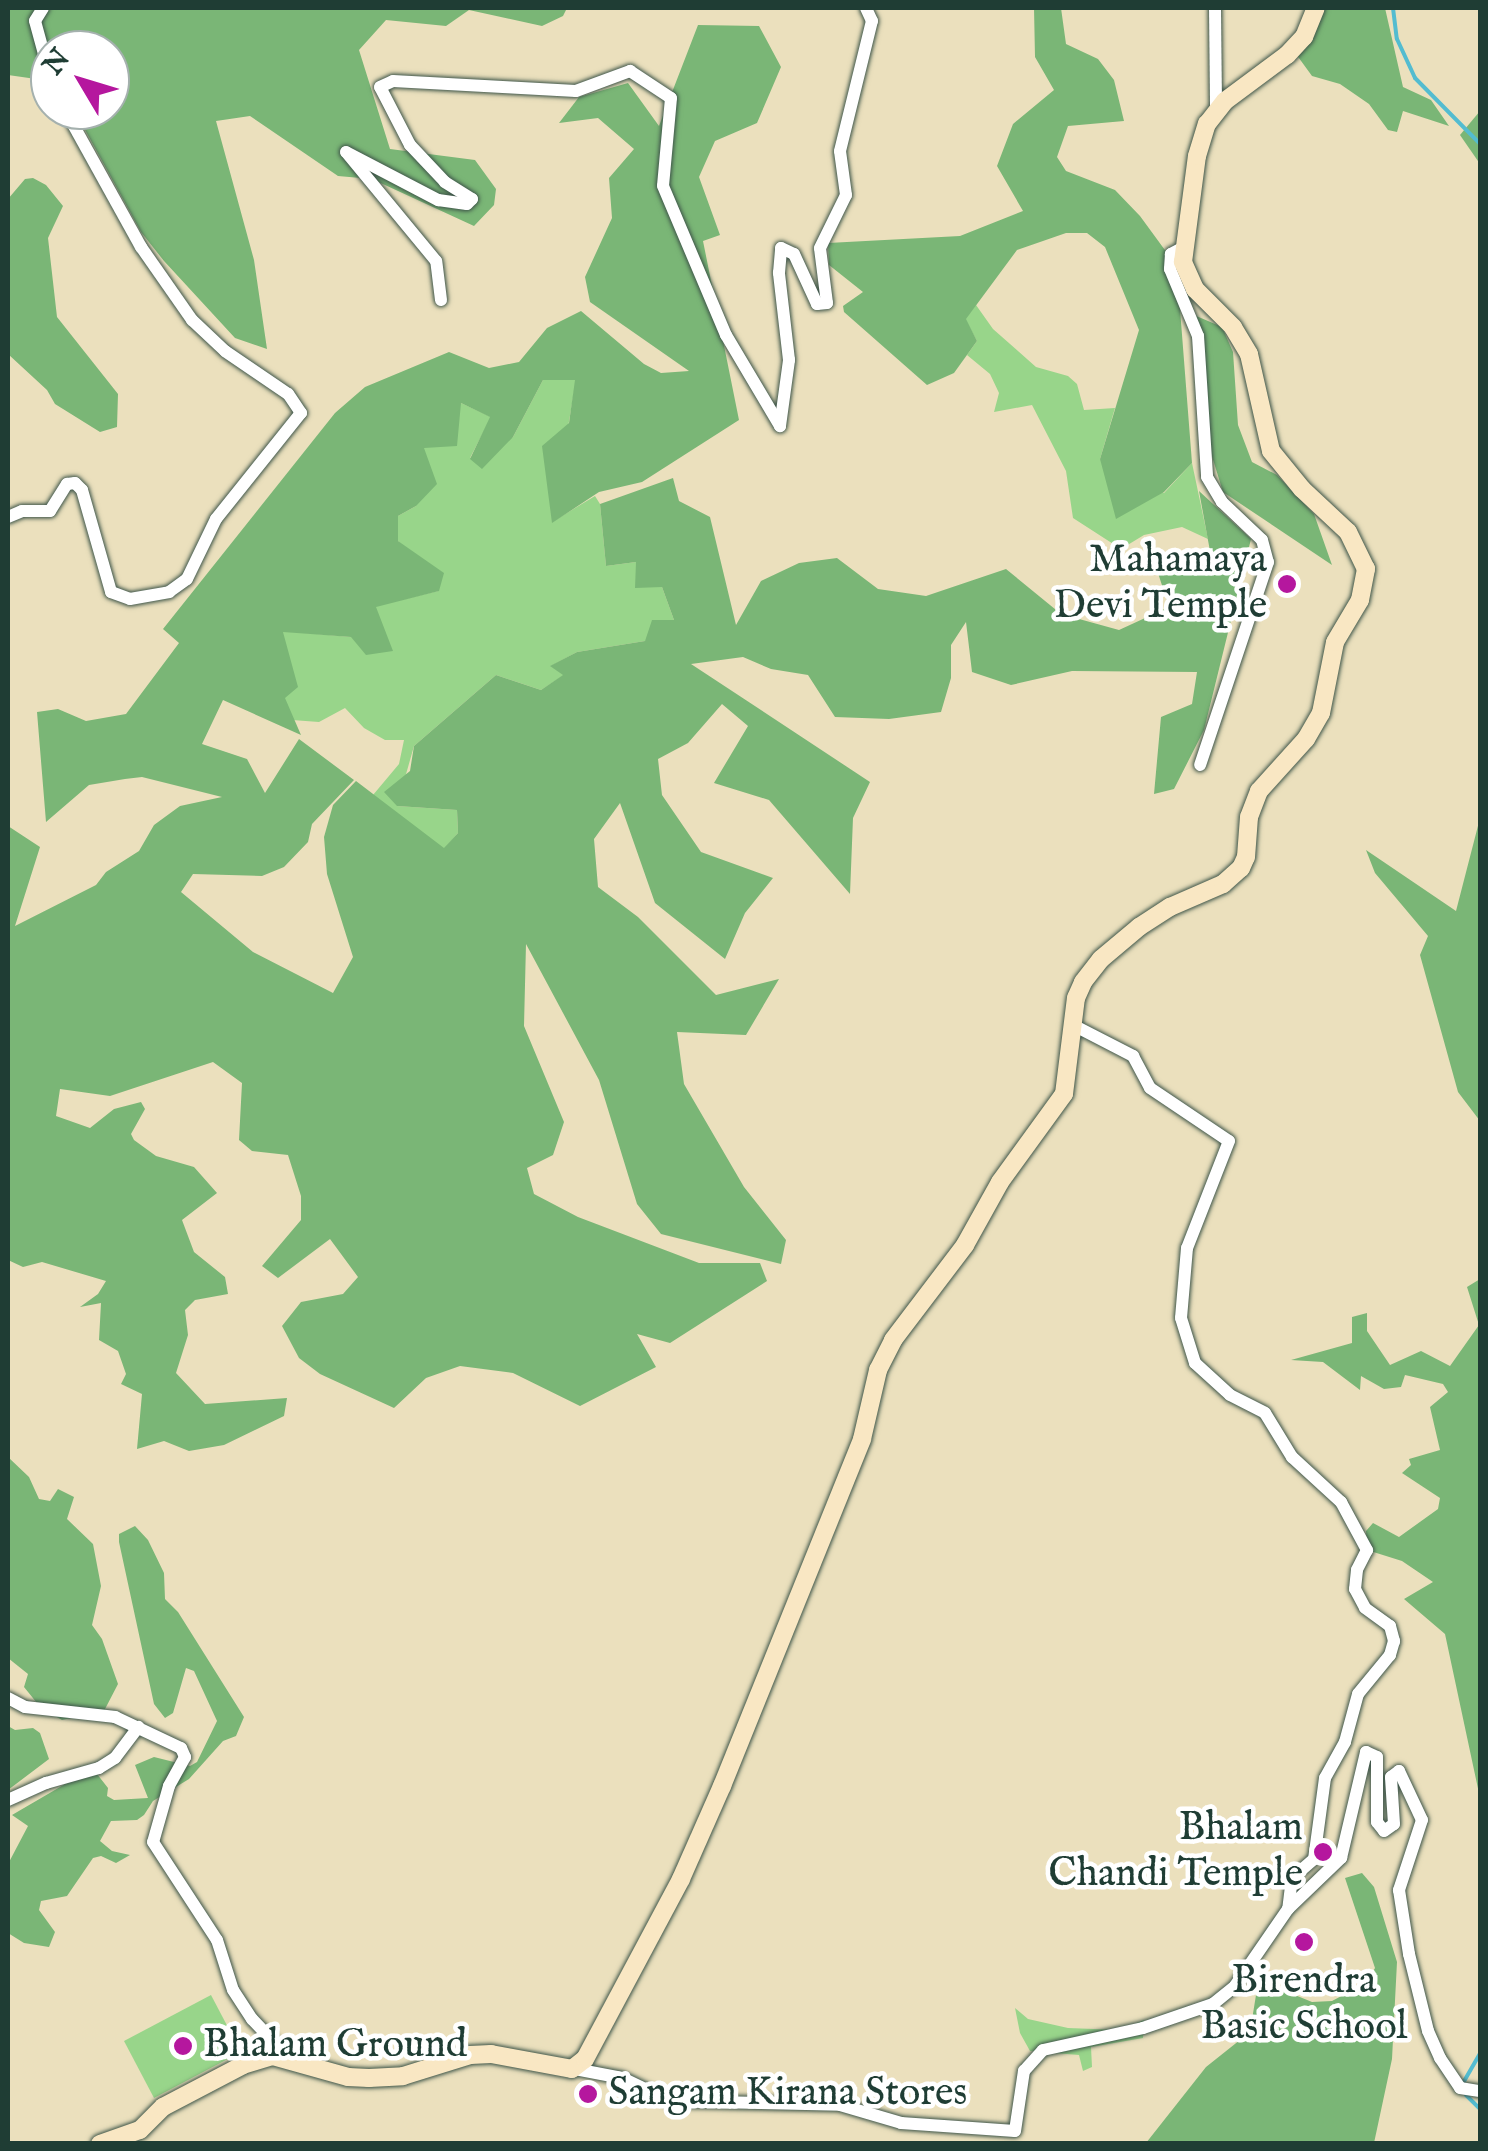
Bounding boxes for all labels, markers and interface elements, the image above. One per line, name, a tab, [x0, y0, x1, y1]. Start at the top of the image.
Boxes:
north arrow	[30, 30, 130, 130]
text: N	[36, 42, 79, 83]
place label: Mahamaya Devi Temple	[1054, 537, 1267, 631]
marker: Mahamaya Devi Temple	[1276, 573, 1298, 595]
place label: Bhalam Chandi Temple	[1048, 1805, 1303, 1899]
marker: Bhalam Chandi Temple	[1312, 1841, 1334, 1863]
marker: Birendra Basic School	[1293, 1931, 1315, 1953]
place label: Birendra Basic School	[1201, 1958, 1407, 2052]
place label: Bhalam Ground	[203, 2022, 467, 2070]
marker: Bhalam Ground	[172, 2035, 194, 2057]
place label: Sangam Kirana Stores	[608, 2070, 967, 2118]
marker: Sangam Kirana Stores	[577, 2083, 599, 2105]

